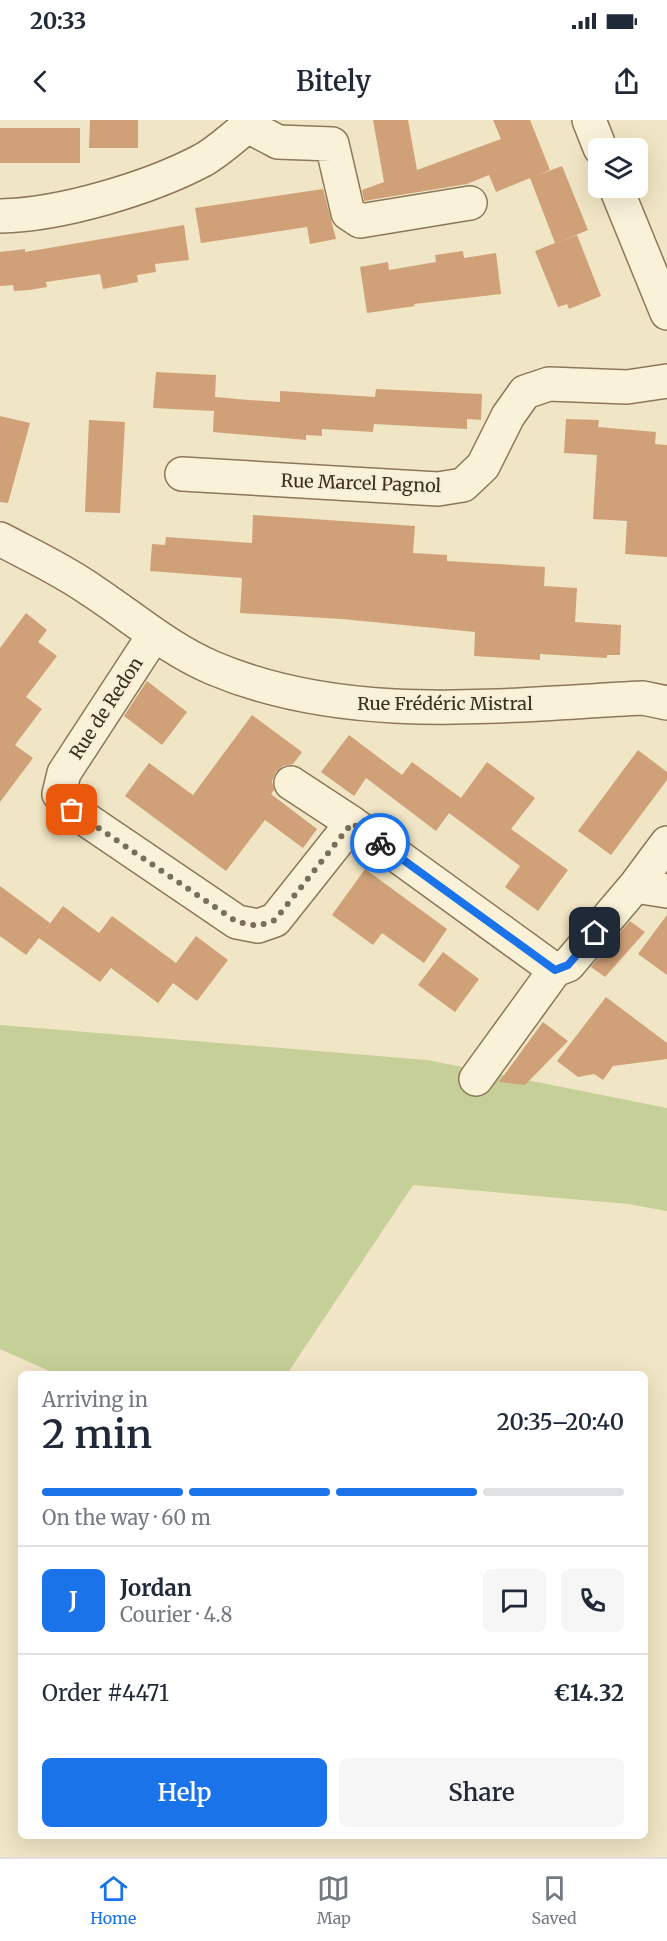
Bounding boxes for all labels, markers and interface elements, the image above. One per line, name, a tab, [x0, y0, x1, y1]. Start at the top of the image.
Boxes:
text: 20:33	[30, 7, 86, 35]
text: Bitely	[296, 64, 371, 98]
icon: back	[24, 65, 57, 98]
icon: share	[610, 65, 643, 98]
map controls	[588, 138, 648, 198]
button: layers	[588, 138, 648, 198]
street label: Rue Marcel Pagnol	[280, 469, 442, 497]
street label: Rue de Redon	[64, 653, 148, 763]
street label: Rue Frédéric Mistral	[357, 692, 533, 715]
pin	[46, 784, 97, 835]
icon: bag	[55, 793, 88, 826]
courier	[350, 813, 410, 873]
icon: bike	[364, 827, 397, 860]
pin	[569, 907, 620, 958]
icon: home	[578, 916, 611, 949]
text: Arriving in	[42, 1387, 148, 1412]
text: 20:35–20:40	[497, 1408, 624, 1436]
text: 2 min	[42, 1410, 152, 1459]
text: On the way · 60 m	[42, 1505, 211, 1530]
button: chat	[483, 1569, 546, 1632]
button: phone	[561, 1569, 624, 1632]
text: Jordan	[120, 1574, 192, 1602]
text: J	[69, 1586, 78, 1614]
text: Courier · 4.8	[120, 1602, 232, 1627]
text: Order #4471	[42, 1679, 169, 1707]
text: €14.32	[554, 1679, 624, 1707]
button: Help	[42, 1758, 327, 1827]
button: Share	[339, 1758, 624, 1827]
tab: Home	[90, 1872, 136, 1928]
tab: Map	[317, 1872, 351, 1928]
tab: Saved	[531, 1872, 577, 1928]

